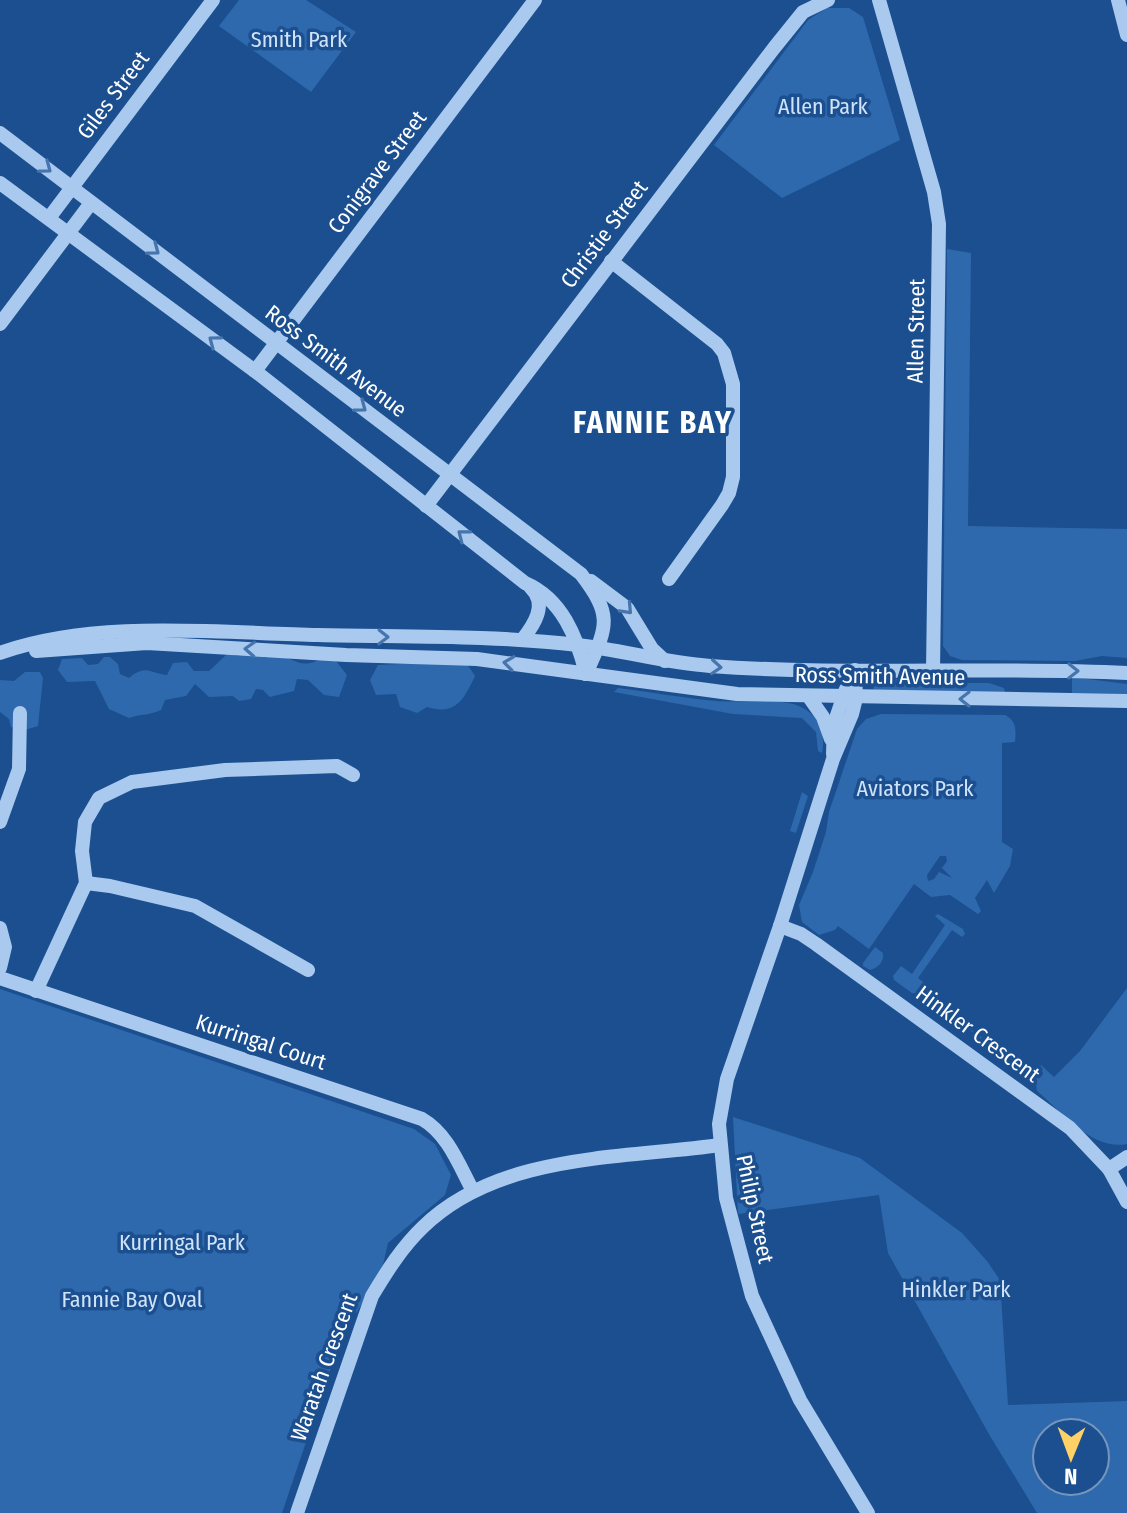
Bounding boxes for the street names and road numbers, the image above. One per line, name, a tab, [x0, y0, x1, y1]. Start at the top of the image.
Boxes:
street label: Giles Street	[71, 45, 155, 144]
street label: Conigrave Street	[322, 105, 433, 239]
street label: Christie Street	[555, 174, 654, 293]
street label: Allen Street	[902, 278, 930, 384]
street label: Ross Smith Avenue	[260, 299, 412, 423]
street label: Ross Smith Avenue	[795, 661, 965, 691]
street label: Hinkler Crescent	[911, 980, 1046, 1089]
street label: Kurringal Court	[192, 1008, 330, 1076]
street label: Philip Street	[730, 1152, 780, 1267]
street label: Waratah Crescent	[285, 1288, 364, 1445]

